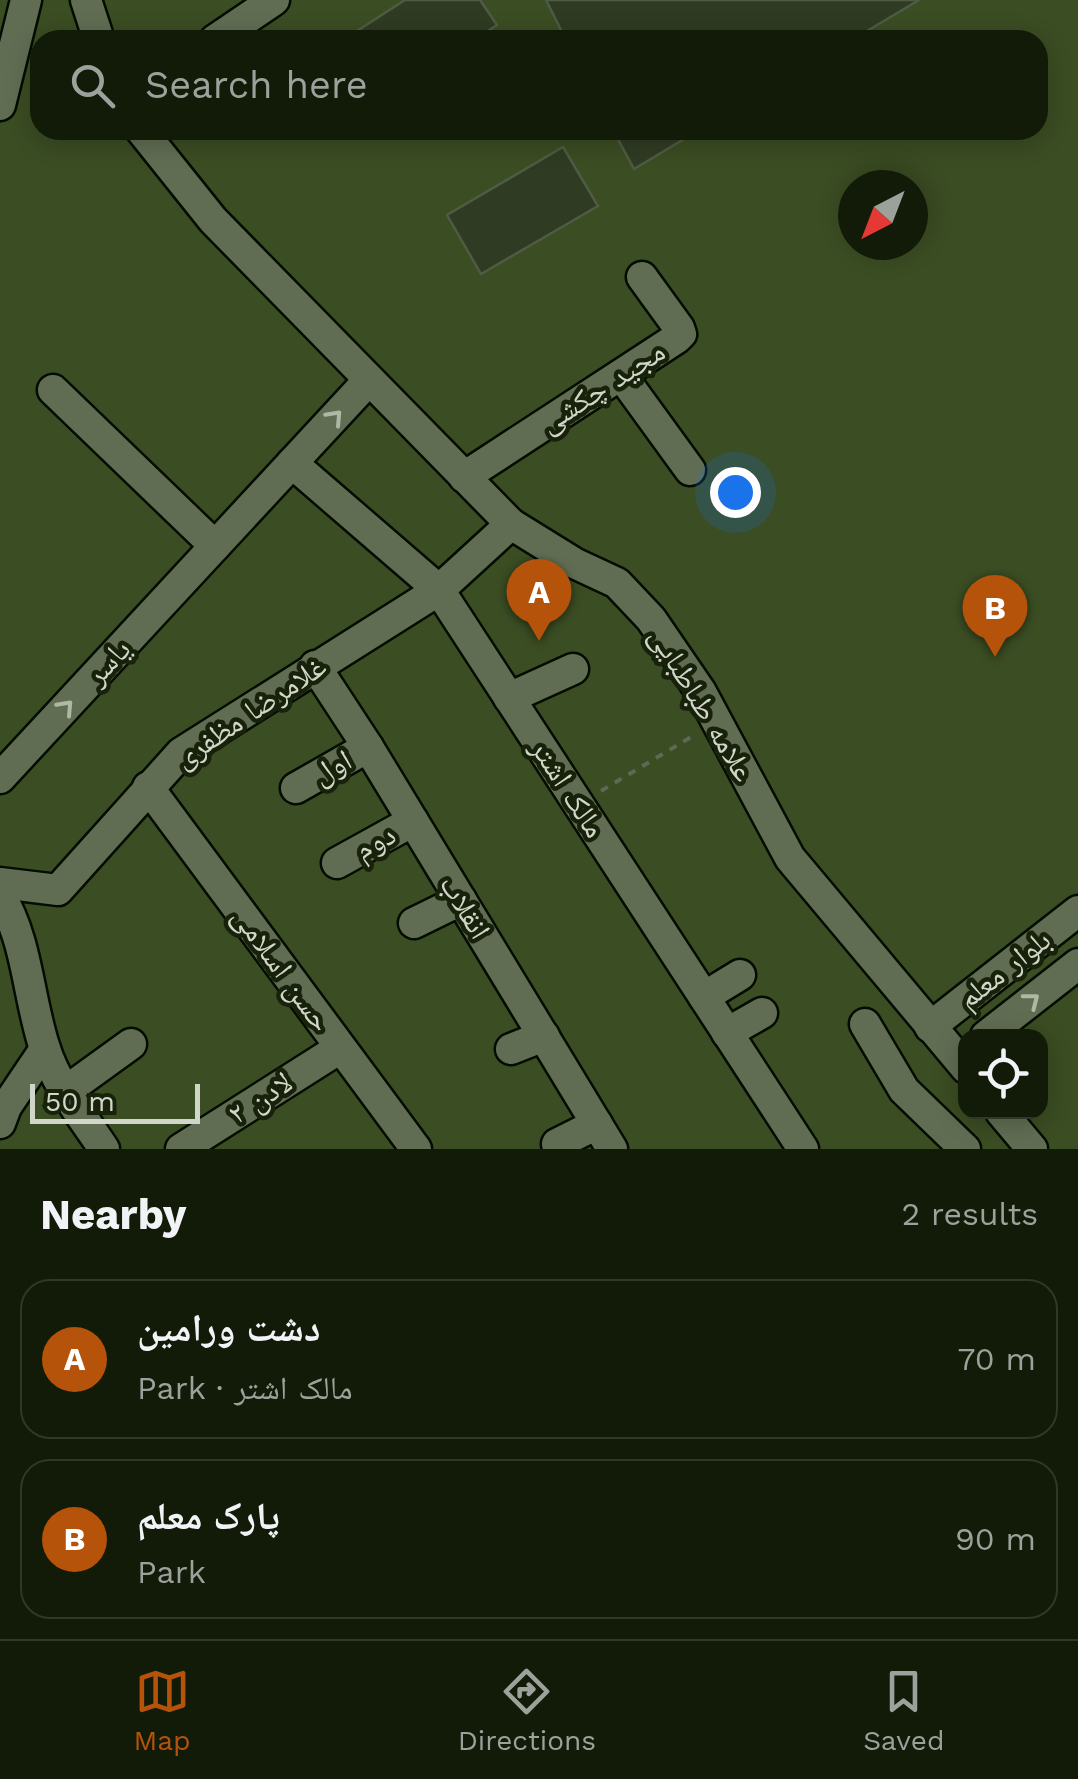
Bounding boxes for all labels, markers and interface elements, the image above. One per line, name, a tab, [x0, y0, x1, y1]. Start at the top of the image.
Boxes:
search box	[30, 30, 1048, 140]
icon: search	[65, 58, 120, 113]
text: Search here	[145, 63, 368, 107]
north arrow	[838, 170, 928, 260]
street label: مجید چکشی	[533, 333, 671, 441]
one-way arrow	[323, 410, 341, 429]
your location	[710, 467, 761, 518]
pin: A	[506, 558, 572, 641]
pin: B	[962, 574, 1028, 657]
street label: علامه طباطبایی	[642, 620, 762, 788]
street label: یاسر	[77, 632, 137, 693]
street label: غلامرضا مظفری	[167, 648, 333, 776]
one-way arrow	[54, 700, 72, 718]
street label: مالک اشتر	[523, 731, 613, 844]
street label: اول	[306, 742, 358, 792]
street label: دوم	[348, 816, 402, 869]
street label: انقلاب	[433, 868, 498, 945]
street label: حسن اسلامی	[224, 899, 340, 1039]
street label: بلوار معلم	[950, 922, 1059, 1018]
one-way arrow	[1021, 994, 1039, 1012]
map controls	[958, 1029, 1048, 1119]
button: locate	[958, 1029, 1048, 1119]
street label: لادن ۲	[221, 1064, 299, 1132]
scale bar	[30, 1079, 200, 1124]
text: 50 m	[45, 1085, 115, 1118]
text: Nearby	[40, 1190, 187, 1239]
text: 2 results	[901, 1195, 1038, 1233]
text: دشت ورامین	[137, 1306, 320, 1350]
text: A	[64, 1340, 85, 1378]
text: 70 m	[957, 1340, 1036, 1378]
text: Park · مالک اشتر	[137, 1369, 353, 1407]
text: پارک معلم	[137, 1494, 280, 1538]
text: B	[64, 1520, 85, 1558]
text: 90 m	[955, 1520, 1036, 1558]
text: Park	[137, 1553, 206, 1591]
tab: Map	[134, 1664, 191, 1757]
tab: Directions	[458, 1664, 596, 1757]
tab: Saved	[863, 1664, 944, 1757]

